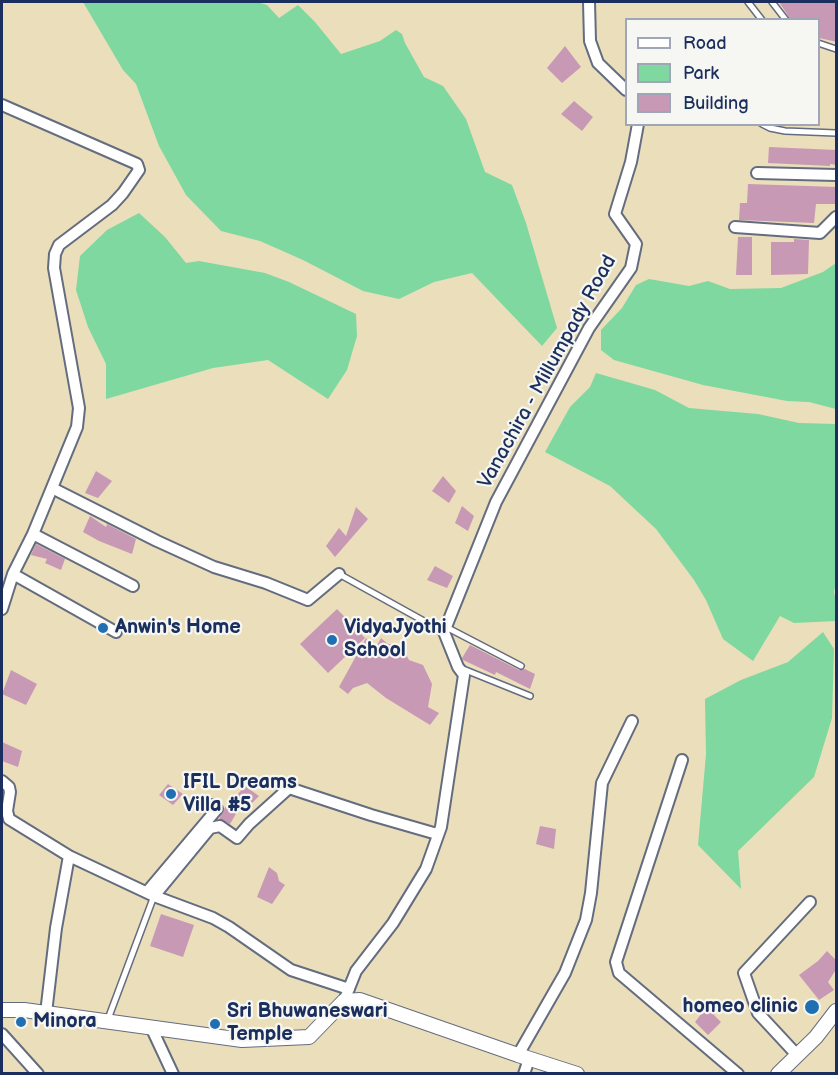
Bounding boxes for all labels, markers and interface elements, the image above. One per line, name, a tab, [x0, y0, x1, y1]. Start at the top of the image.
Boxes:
legend	[625, 18, 820, 126]
text: Road	[683, 33, 727, 54]
text: Park	[683, 63, 719, 84]
text: Building	[683, 93, 749, 114]
street label: Vanachira - Millumpady Road	[474, 251, 622, 493]
place label: Anwin's Home	[115, 616, 241, 640]
place label: VidyaJyothi School	[344, 616, 447, 663]
marker: Anwin's Home	[96, 621, 110, 635]
marker: VidyaJyothi School	[325, 633, 339, 647]
place label: IFIL Dreams Villa #5	[183, 771, 297, 818]
marker: IFIL Dreams Villa #5	[164, 787, 178, 801]
place label: homeo clinic	[682, 995, 798, 1019]
marker: homeo clinic	[803, 998, 821, 1016]
place label: Sri Bhuwaneswari Temple	[227, 1000, 388, 1047]
place label: Minora	[33, 1010, 97, 1034]
marker: Minora	[14, 1015, 28, 1029]
marker: Sri Bhuwaneswari Temple	[208, 1017, 222, 1031]

